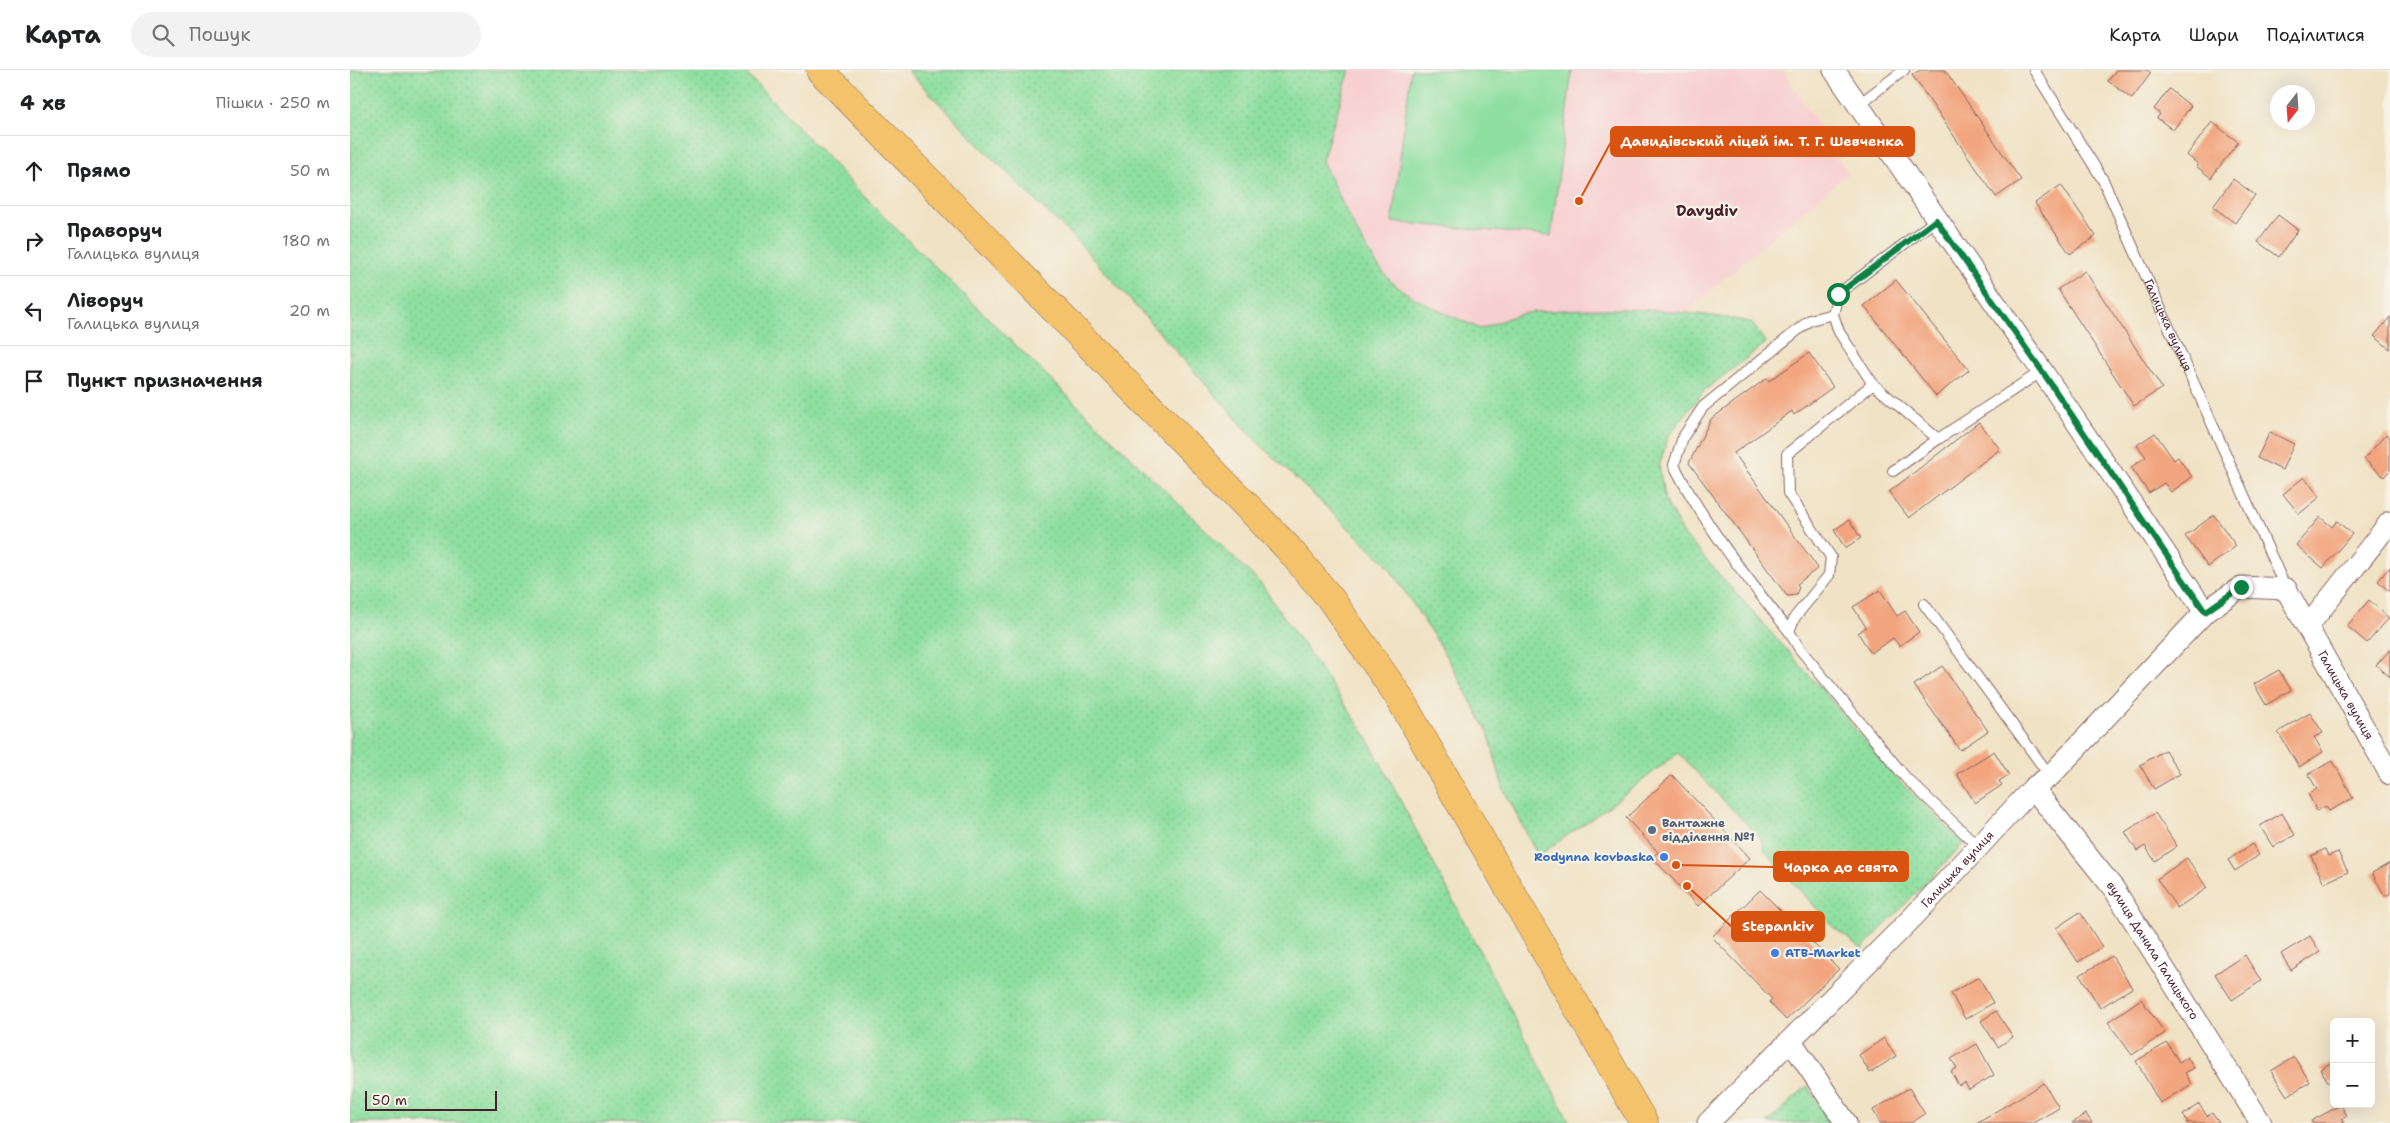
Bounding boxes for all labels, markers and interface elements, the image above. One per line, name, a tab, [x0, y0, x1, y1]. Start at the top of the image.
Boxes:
search box	[131, 12, 481, 57]
text: Карта	[25, 19, 101, 51]
icon: search	[149, 21, 177, 49]
text: Пошук	[189, 22, 251, 47]
text: Карта	[2109, 23, 2161, 47]
text: Шари	[2189, 23, 2239, 47]
text: Поділитися	[2267, 23, 2365, 47]
north arrow	[2270, 85, 2315, 130]
text: 4 хв	[20, 89, 66, 117]
text: Пішки · 250 m	[216, 92, 330, 113]
callout: Давидівський ліцей ім. Т. Г. Шевченка	[1611, 127, 1914, 156]
text: Давидівський ліцей ім. Т. Г. Шевченка	[1621, 132, 1904, 150]
icon: ahead	[20, 157, 48, 185]
text: Прямо	[67, 158, 131, 183]
text: 50 m	[290, 160, 330, 181]
district label: Davydiv	[1676, 201, 1738, 221]
text: Праворуч	[67, 218, 162, 243]
icon: right	[20, 227, 48, 255]
text: 180 m	[282, 230, 330, 251]
text: Галицька вулиця	[67, 243, 200, 264]
street label: Галицька вулиця	[2140, 277, 2196, 374]
route start	[1827, 283, 1850, 306]
text: Ліворуч	[67, 288, 143, 313]
icon: left	[20, 297, 48, 325]
text: 20 m	[289, 300, 330, 321]
text: Галицька вулиця	[67, 313, 200, 334]
icon: arrive	[20, 367, 48, 395]
text: Пункт призначення	[67, 368, 263, 393]
route end	[2230, 576, 2253, 599]
street label: Галицька вулиця	[2314, 648, 2377, 743]
place label: Вантажне відділення №1	[1662, 815, 1755, 845]
marker: Вантажне відділення №1	[1646, 824, 1658, 836]
street label: Галицька вулиця	[1918, 827, 1997, 911]
place label: Rodynna kovbaska	[1534, 849, 1655, 865]
marker: Rodynna kovbaska	[1658, 851, 1670, 863]
callout: Чарка до свята	[1774, 852, 1908, 881]
text: Чарка до свята	[1784, 858, 1899, 876]
street label: вулиця Данила Галицького	[2103, 878, 2202, 1023]
callout: Stepankiv	[1732, 912, 1824, 941]
text: Stepankiv	[1742, 917, 1815, 935]
place label: ATB-Market	[1785, 945, 1861, 961]
marker: ATB-Market	[1769, 947, 1781, 959]
map controls	[2330, 1018, 2375, 1108]
button: +	[2330, 1018, 2375, 1063]
button: −	[2330, 1063, 2375, 1108]
scale bar	[365, 1088, 498, 1111]
text: 50 m	[372, 1091, 407, 1109]

